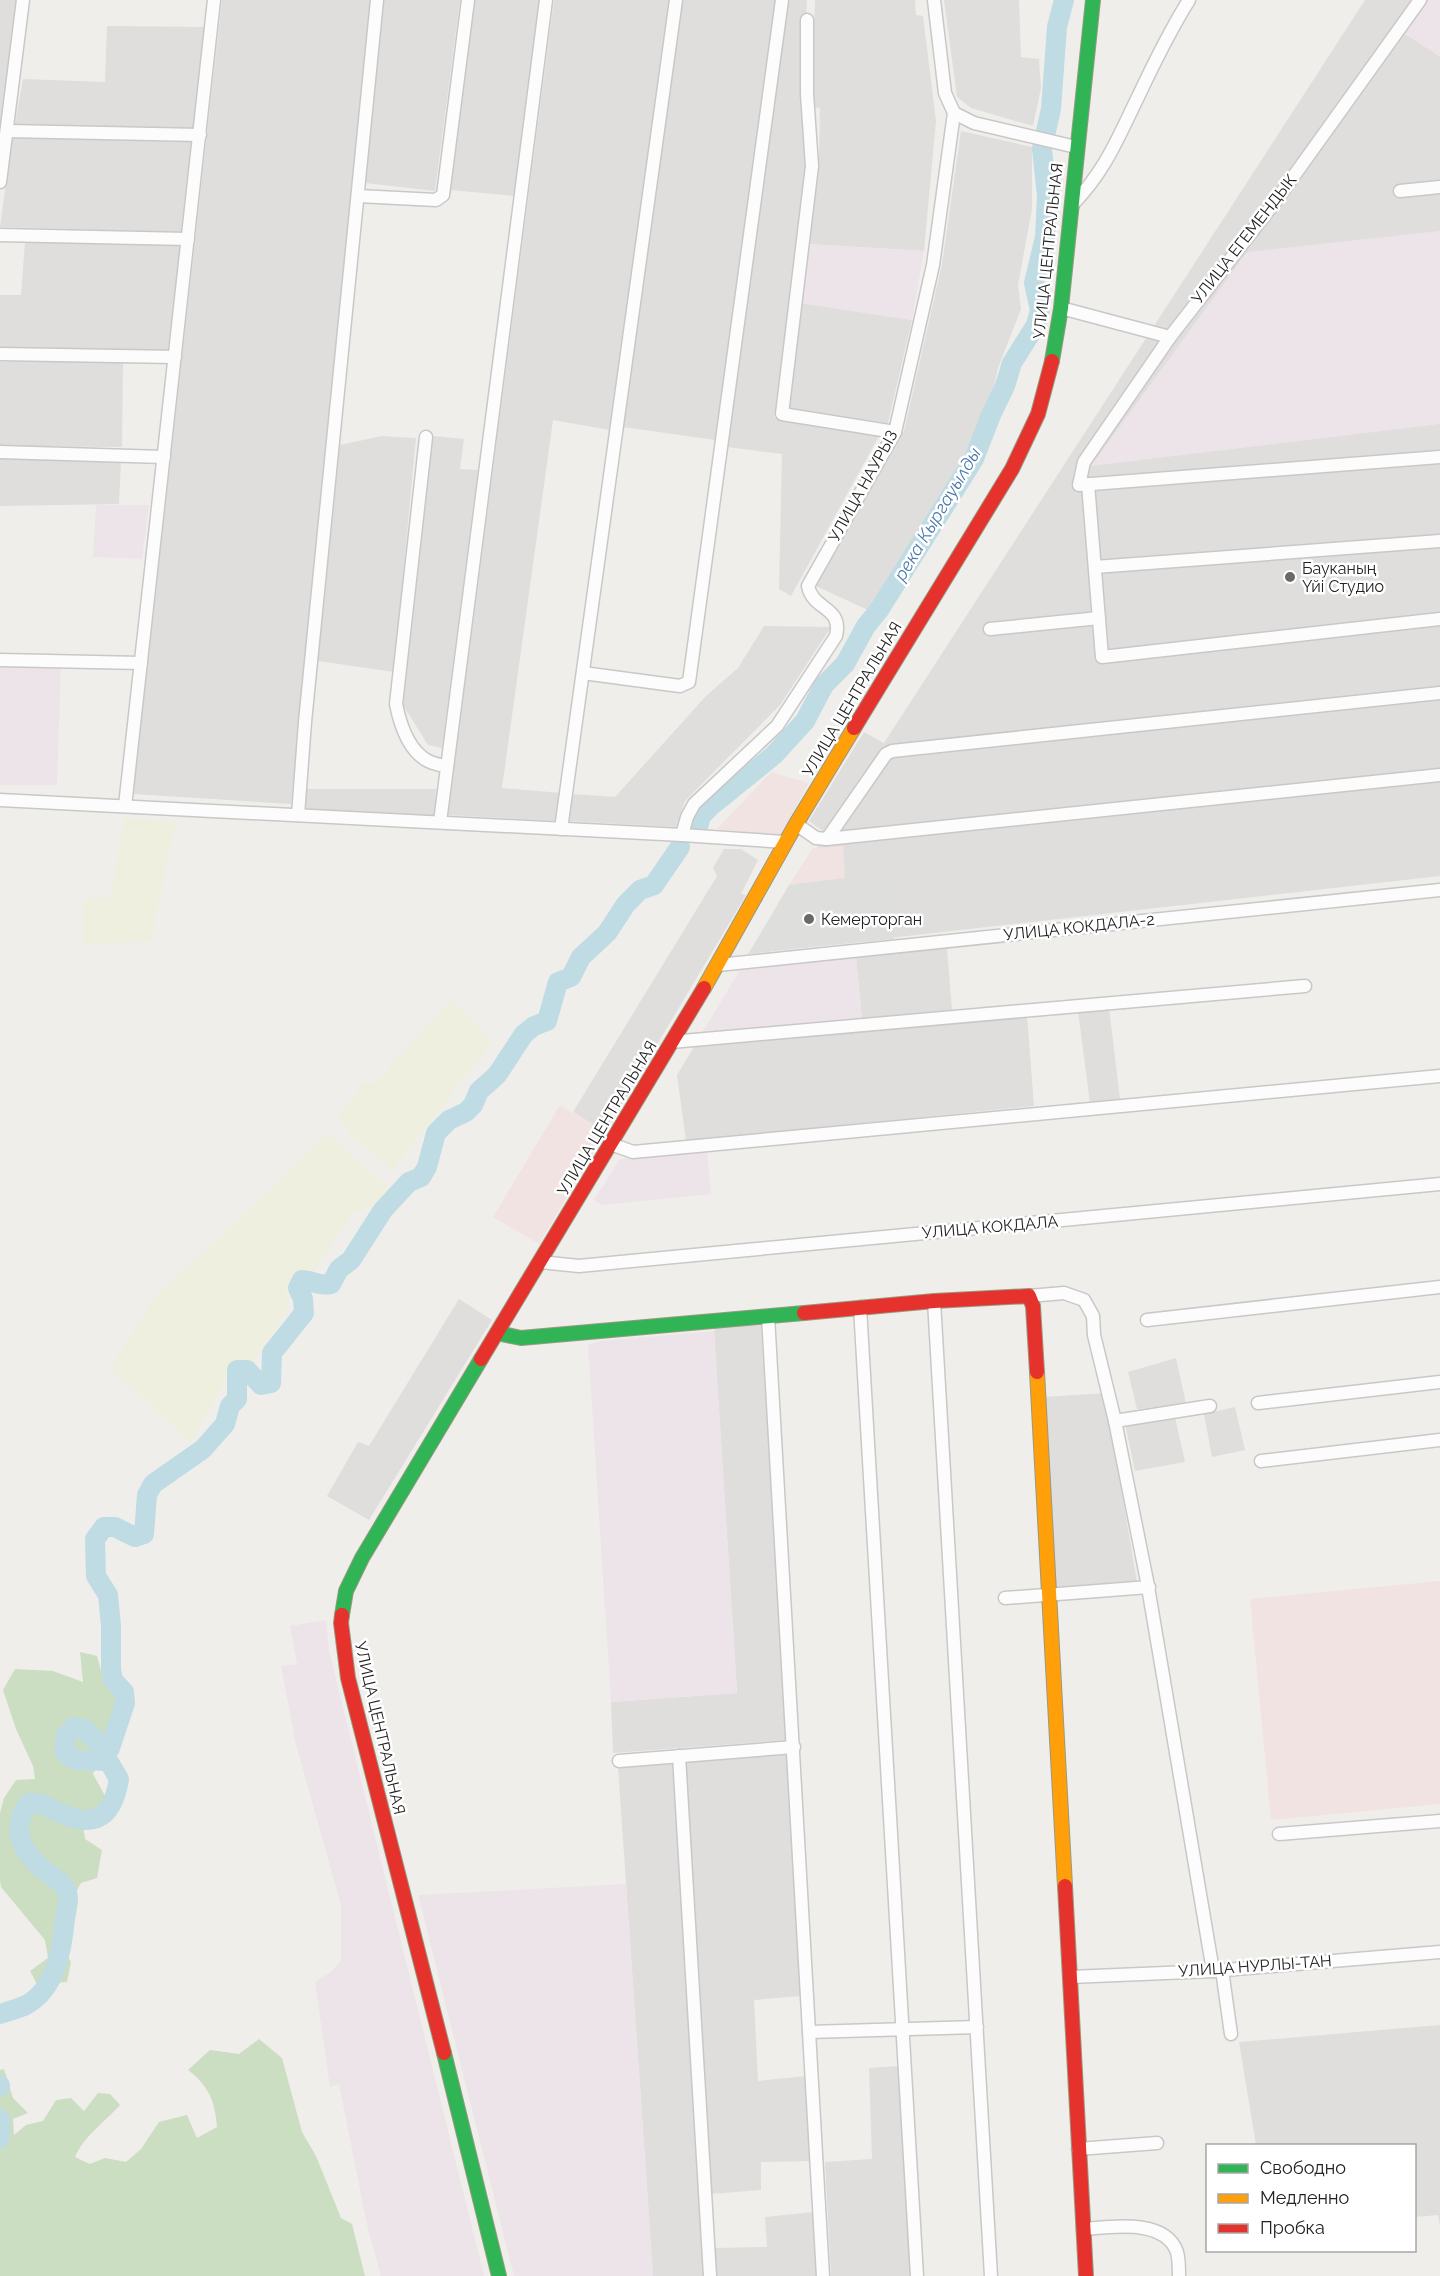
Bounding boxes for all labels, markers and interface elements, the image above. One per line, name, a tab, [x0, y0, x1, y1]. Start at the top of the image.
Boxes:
street label: УЛИЦА ЦЕНТРАЛЬНАЯ	[1029, 162, 1067, 340]
street label: УЛИЦА ЕГЕМЕНДЫК	[1188, 171, 1300, 307]
street label: УЛИЦА НАУРЫЗ	[825, 427, 902, 545]
water label: река Кыргауылды	[889, 444, 985, 585]
place label: Бауканың Үйі Студио	[1302, 559, 1384, 596]
marker: Бауканың Үйі Студио	[1283, 570, 1297, 584]
street label: УЛИЦА ЦЕНТРАЛЬНАЯ	[798, 618, 906, 780]
place label: Кемерторган	[821, 910, 922, 929]
street label: УЛИЦА КОКДАЛА-2	[1003, 910, 1155, 944]
marker: Кемерторган	[802, 912, 816, 926]
street label: УЛИЦА ЦЕНТРАЛЬНАЯ	[553, 1037, 661, 1199]
street label: УЛИЦА КОКДАЛА	[921, 1212, 1059, 1242]
street label: УЛИЦА ЦЕНТРАЛЬНАЯ	[351, 1640, 409, 1816]
street label: УЛИЦА НУРЛЫ-ТАН	[1178, 1951, 1332, 1981]
legend	[1206, 2144, 1416, 2252]
text: Свободно	[1260, 2157, 1346, 2178]
text: Медленно	[1260, 2187, 1349, 2208]
text: Пробка	[1260, 2217, 1325, 2238]

